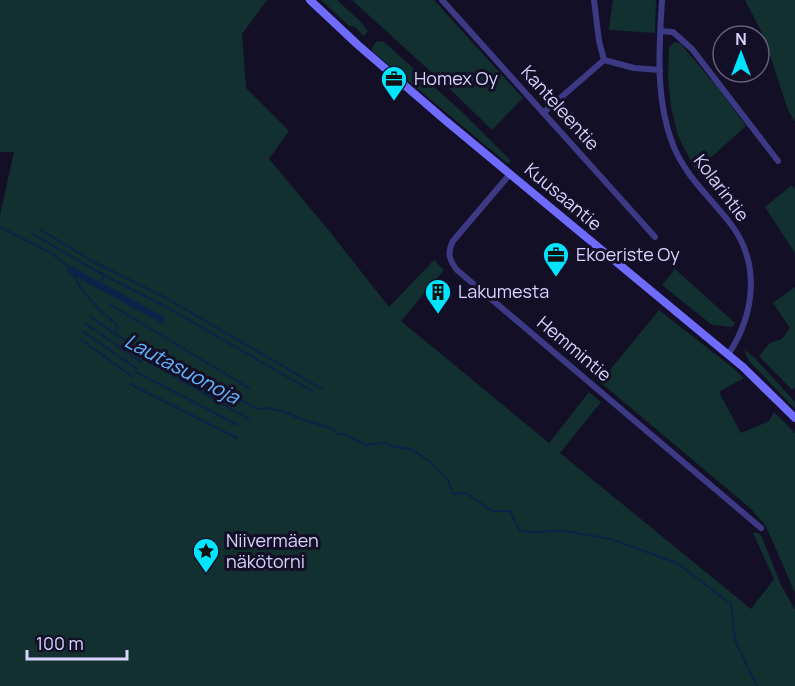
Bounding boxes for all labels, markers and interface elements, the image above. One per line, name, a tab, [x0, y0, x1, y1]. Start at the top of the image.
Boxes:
north arrow	[711, 24, 771, 84]
text: N	[735, 28, 747, 50]
street label: Kanteleentie	[516, 60, 605, 155]
office icon: Homex Oy	[379, 64, 409, 102]
place label: Homex Oy	[414, 66, 498, 90]
street label: Kolarintie	[689, 149, 755, 226]
street label: Kuusaantie	[520, 157, 607, 235]
office icon: Ekoeriste Oy	[541, 240, 571, 278]
place label: Ekoeriste Oy	[576, 242, 680, 266]
building icon: Lakumesta	[423, 277, 453, 315]
place label: Lakumesta	[458, 279, 549, 303]
street label: Hemmintie	[532, 310, 617, 386]
water label: Lautasuonoja	[120, 327, 245, 411]
place label: Niivermäen näkötorni	[226, 528, 319, 573]
place icon: Niivermäen näkötorni	[191, 536, 221, 574]
scale bar	[27, 623, 128, 661]
text: 100 m	[36, 631, 84, 655]

